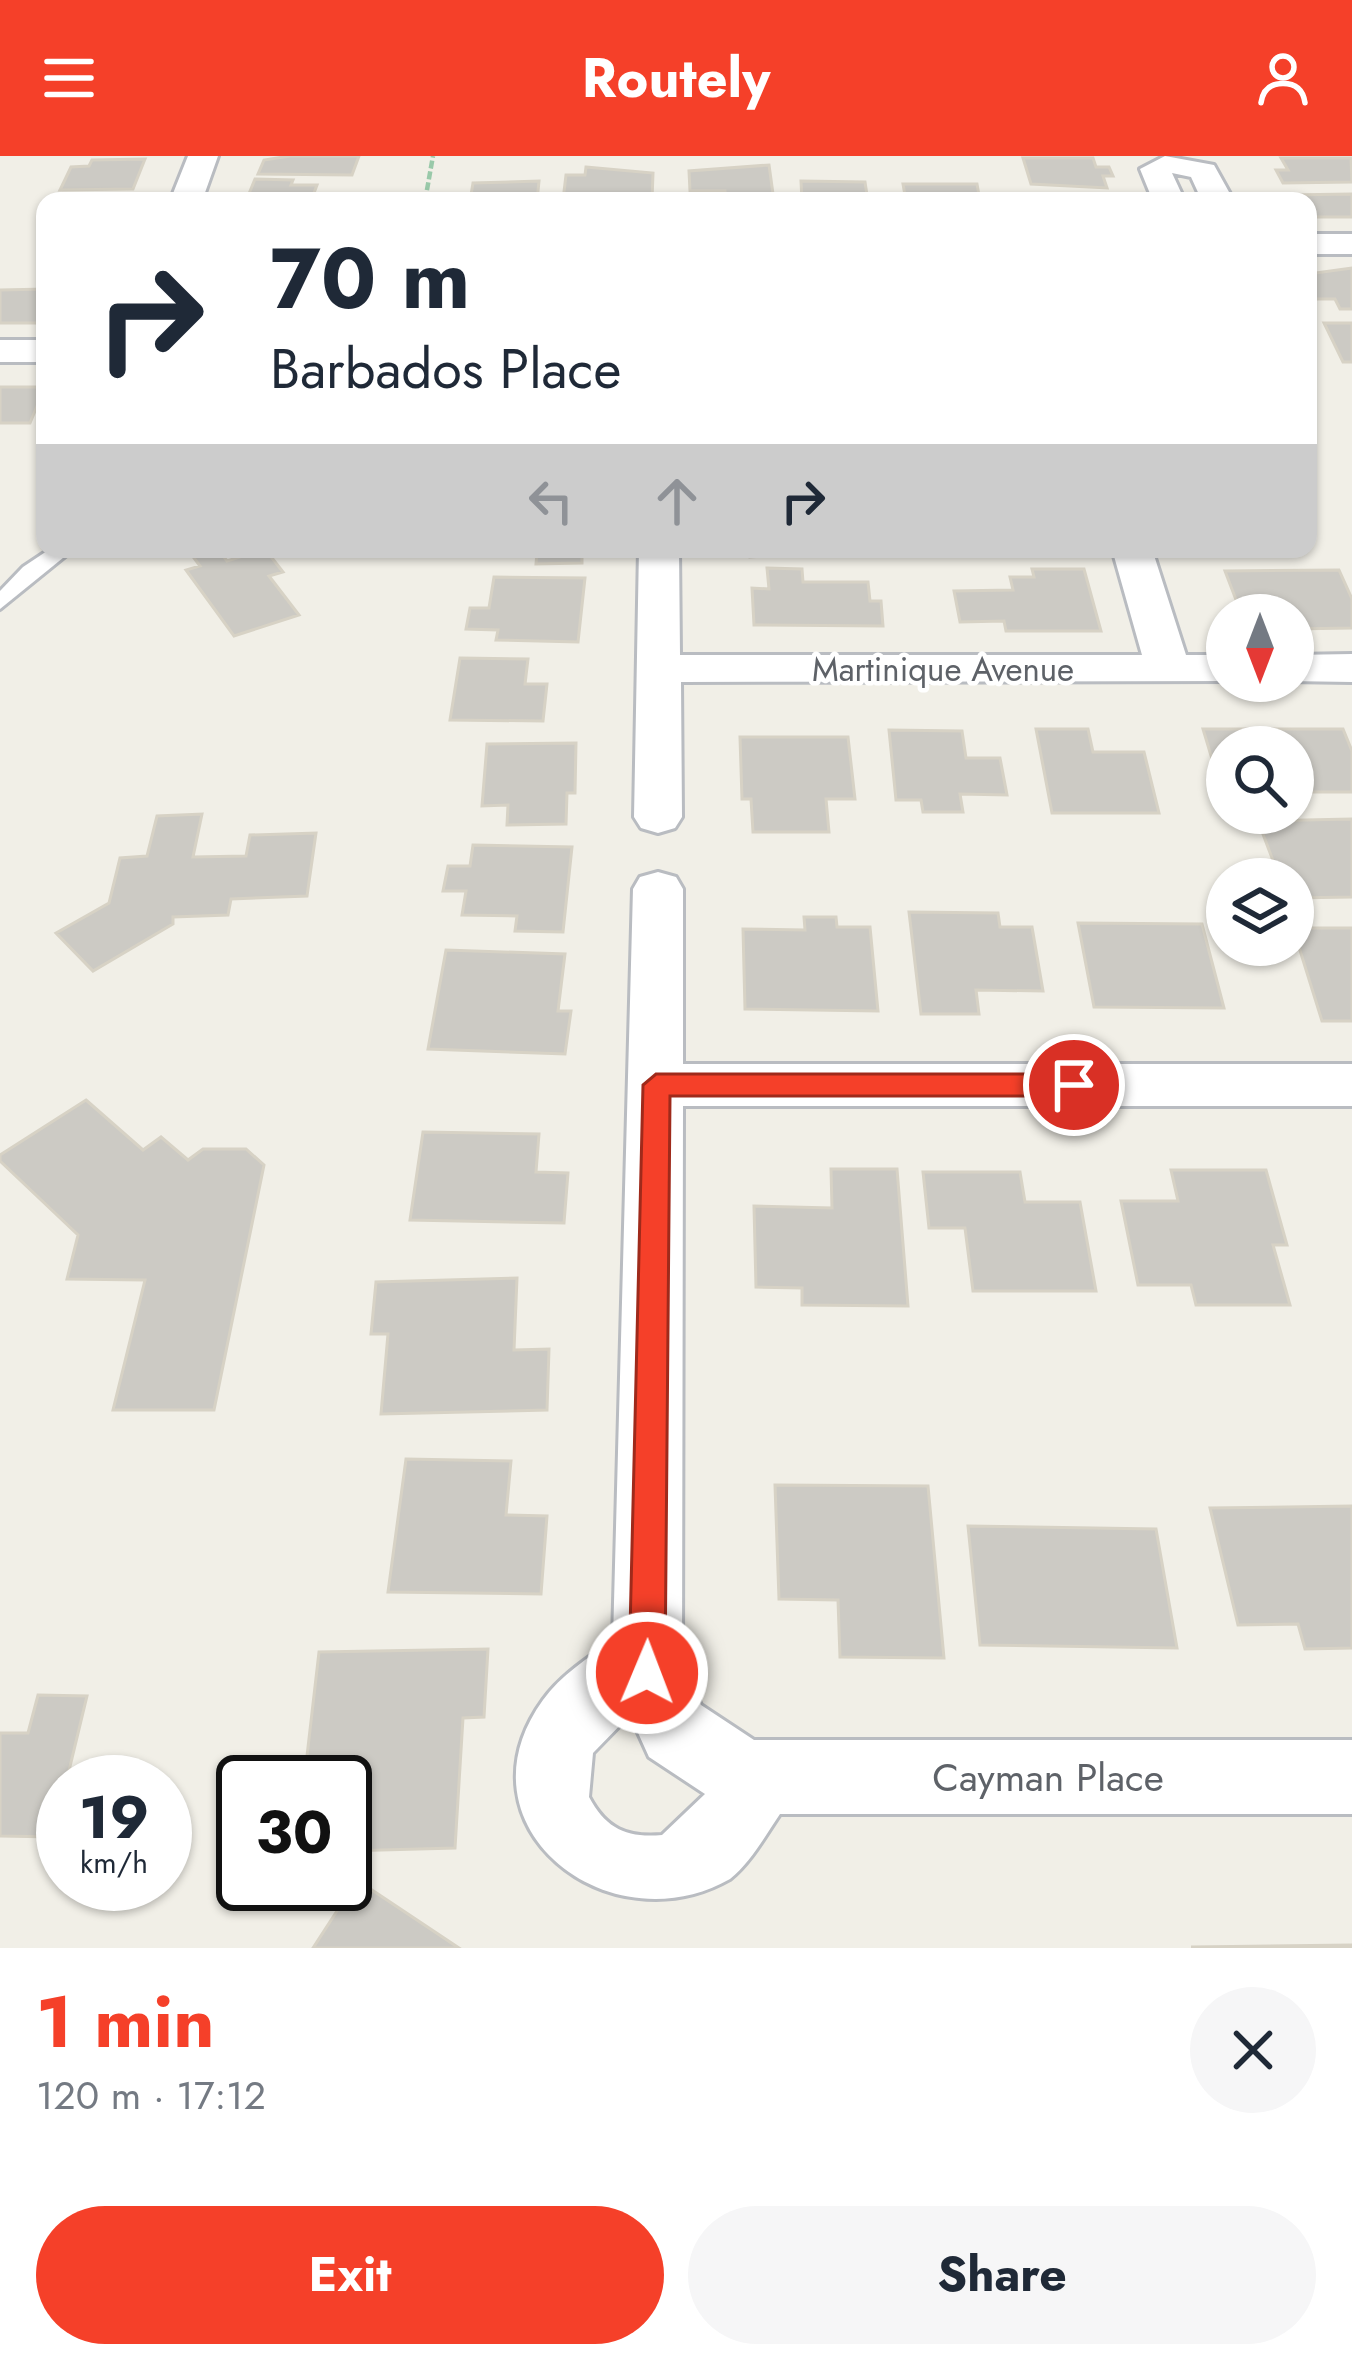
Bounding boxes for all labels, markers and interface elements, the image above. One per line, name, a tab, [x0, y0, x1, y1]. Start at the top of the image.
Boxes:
text: Routely	[582, 39, 770, 117]
icon: menu	[36, 45, 102, 111]
icon: person	[1250, 45, 1316, 111]
text: 70 m	[270, 218, 470, 340]
icon: right	[72, 240, 228, 396]
text: Barbados Place	[270, 330, 621, 408]
icon: left	[518, 468, 584, 534]
icon: ahead	[644, 468, 710, 534]
icon: right	[770, 468, 836, 534]
north arrow	[1206, 594, 1314, 702]
map controls	[1206, 594, 1314, 966]
street label: Martinique Avenue	[812, 646, 1074, 693]
button: search	[1206, 726, 1314, 834]
button: layers	[1206, 858, 1314, 966]
pin	[1023, 1034, 1125, 1136]
icon: arrive	[1041, 1052, 1107, 1118]
position arrow	[584, 1610, 710, 1736]
street label: Cayman Place	[932, 1749, 1164, 1806]
speed limit sign: 30	[216, 1755, 372, 1911]
text: 19	[79, 1774, 149, 1861]
text: km/h	[80, 1841, 148, 1884]
text: 1 min	[36, 1970, 215, 2074]
button: close	[1190, 1987, 1316, 2113]
text: 120 m · 17:12	[36, 2067, 266, 2124]
button: Exit	[36, 2206, 664, 2344]
button: Share	[688, 2206, 1316, 2344]

